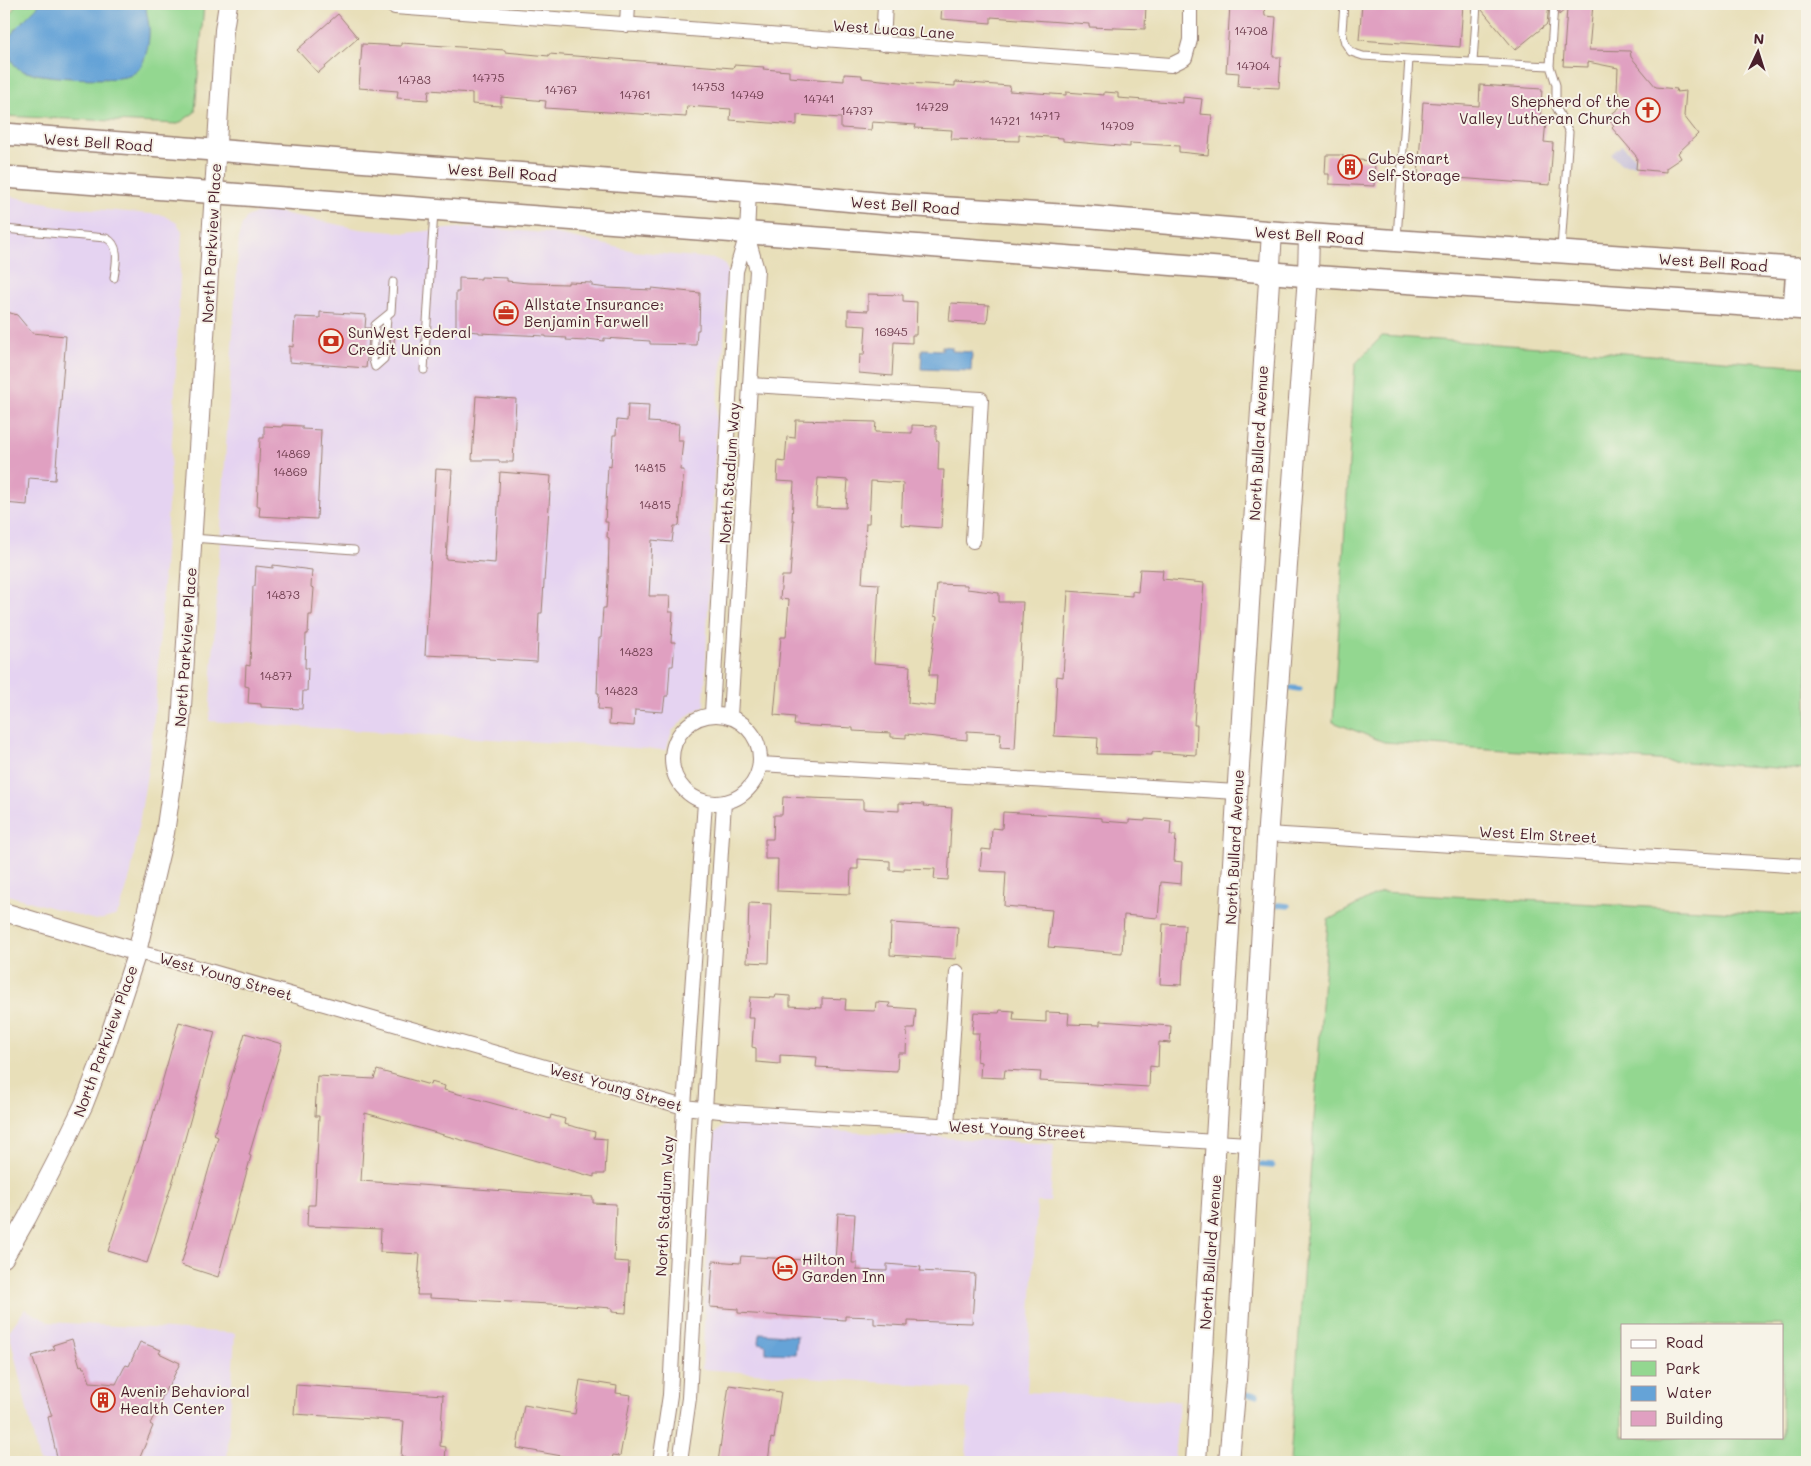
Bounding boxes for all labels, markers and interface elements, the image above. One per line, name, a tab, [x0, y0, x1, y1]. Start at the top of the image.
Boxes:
street label: West Lucas Lane	[832, 15, 956, 43]
house number: 14708	[1234, 22, 1268, 38]
north arrow	[1734, 28, 1784, 78]
text: N	[1753, 29, 1765, 48]
house number: 14704	[1236, 57, 1270, 73]
house number: 14775	[472, 69, 504, 85]
house number: 14783	[397, 71, 431, 87]
house number: 14753	[691, 78, 725, 94]
house number: 14767	[544, 81, 578, 97]
house number: 14761	[619, 86, 651, 102]
house number: 14749	[730, 86, 764, 102]
house number: 14741	[803, 90, 835, 106]
place label: Shepherd of the Valley Lutheran Church	[1459, 91, 1630, 128]
church icon: Shepherd of the Valley Lutheran Church	[1635, 97, 1661, 123]
house number: 14729	[916, 98, 948, 114]
house number: 14737	[841, 102, 874, 118]
house number: 14717	[1029, 107, 1061, 123]
house number: 14721	[989, 112, 1021, 128]
house number: 14709	[1100, 117, 1134, 133]
street label: West Bell Road	[43, 128, 153, 156]
place label: CubeSmart Self-Storage	[1368, 148, 1460, 185]
building icon: CubeSmart Self-Storage	[1337, 154, 1363, 180]
street label: West Bell Road	[447, 158, 557, 186]
street label: North Parkview Place	[197, 163, 225, 323]
street label: West Bell Road	[850, 191, 960, 219]
street label: West Bell Road	[1254, 221, 1364, 249]
street label: West Bell Road	[1658, 248, 1768, 276]
place label: Allstate Insurance: Benjamin Farwell	[524, 294, 664, 331]
office icon: Allstate Insurance: Benjamin Farwell	[493, 300, 519, 326]
place label: SunWest Federal Credit Union	[348, 322, 471, 359]
house number: 16945	[874, 323, 908, 339]
bank icon: SunWest Federal Credit Union	[318, 328, 344, 354]
street label: North Bullard Avenue	[1244, 365, 1272, 521]
street label: North Stadium Way	[714, 402, 744, 544]
house number: 14869	[276, 445, 310, 461]
house number: 14815	[634, 459, 666, 475]
house number: 14869	[273, 463, 307, 479]
house number: 14815	[639, 496, 671, 512]
street label: North Parkview Place	[169, 566, 201, 728]
house number: 14873	[266, 586, 300, 602]
house number: 14823	[619, 643, 653, 659]
house number: 14877	[259, 667, 293, 683]
house number: 14823	[604, 682, 638, 698]
street label: North Bullard Avenue	[1220, 769, 1248, 925]
street label: West Elm Street	[1479, 821, 1597, 847]
street label: West Young Street	[157, 947, 295, 1005]
street label: North Parkview Place	[68, 962, 142, 1120]
street label: West Young Street	[547, 1058, 685, 1116]
street label: West Young Street	[948, 1115, 1086, 1143]
street label: North Stadium Way	[650, 1135, 678, 1277]
street label: North Bullard Avenue	[1195, 1174, 1225, 1330]
place label: Hilton Garden Inn	[802, 1249, 885, 1286]
hotel icon: Hilton Garden Inn	[772, 1255, 798, 1281]
legend	[1621, 1324, 1784, 1438]
text: Road	[1666, 1332, 1703, 1352]
text: Park	[1666, 1358, 1700, 1378]
place label: Avenir Behavioral Health Center	[120, 1381, 250, 1418]
text: Water	[1666, 1382, 1712, 1402]
building icon: Avenir Behavioral Health Center	[90, 1387, 116, 1413]
text: Building	[1666, 1408, 1723, 1428]

